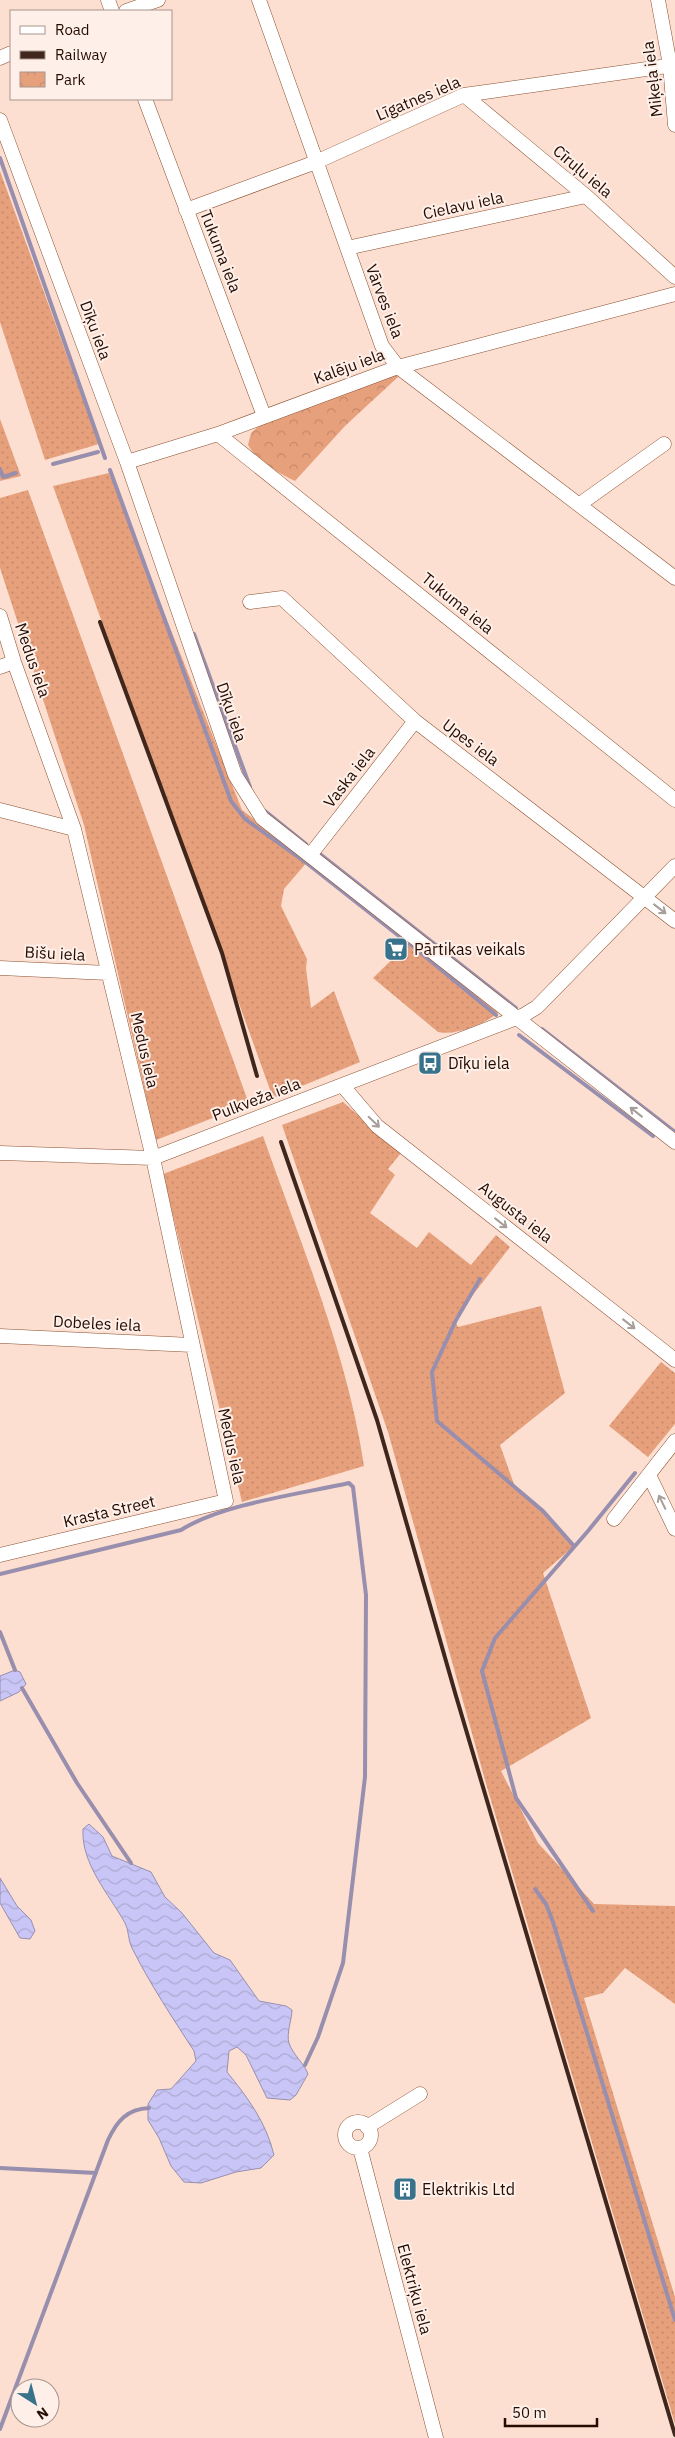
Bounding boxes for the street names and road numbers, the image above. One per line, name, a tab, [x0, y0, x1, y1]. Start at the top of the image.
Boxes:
street label: Miķeļa iela	[637, 39, 668, 118]
street label: Līgatnes iela	[373, 71, 464, 125]
street label: Cīruļu iela	[548, 140, 617, 203]
street label: Cielavu iela	[421, 187, 506, 223]
street label: Tukuma iela	[196, 207, 246, 296]
street label: Vārves iela	[362, 261, 408, 341]
street label: Dīķu iela	[75, 298, 116, 363]
street label: Kalēju iela	[311, 344, 388, 388]
street label: Tukuma iela	[418, 568, 498, 638]
street label: Medus iela	[11, 620, 55, 700]
street label: Dīķu iela	[212, 680, 252, 745]
street label: Upes iela	[439, 714, 504, 770]
street label: Vaska iela	[319, 742, 379, 812]
street label: Bišu iela	[24, 941, 86, 965]
street label: Medus iela	[127, 1010, 164, 1090]
street label: Pulkveža iela	[209, 1073, 304, 1125]
street label: Augusta iela	[475, 1177, 557, 1247]
street label: Dobeles iela	[52, 1311, 142, 1335]
street label: Medus iela	[214, 1406, 250, 1486]
street label: Krasta Street	[61, 1491, 157, 1531]
street label: Elektriķu iela	[392, 2241, 437, 2337]

